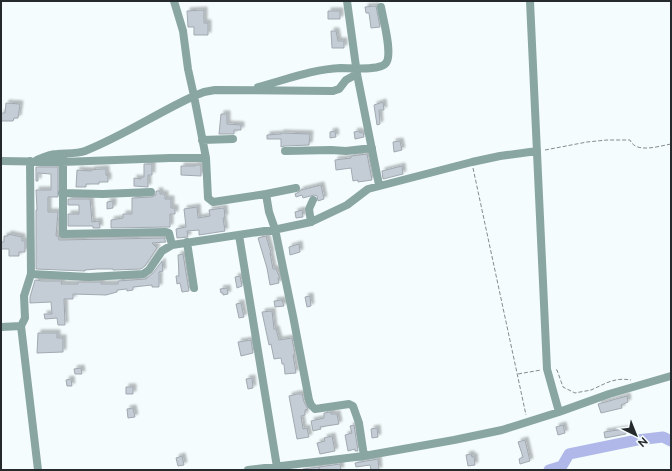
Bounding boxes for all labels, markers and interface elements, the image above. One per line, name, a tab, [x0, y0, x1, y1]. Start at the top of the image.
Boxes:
north arrow	[616, 415, 656, 455]
text: N	[635, 434, 650, 450]

